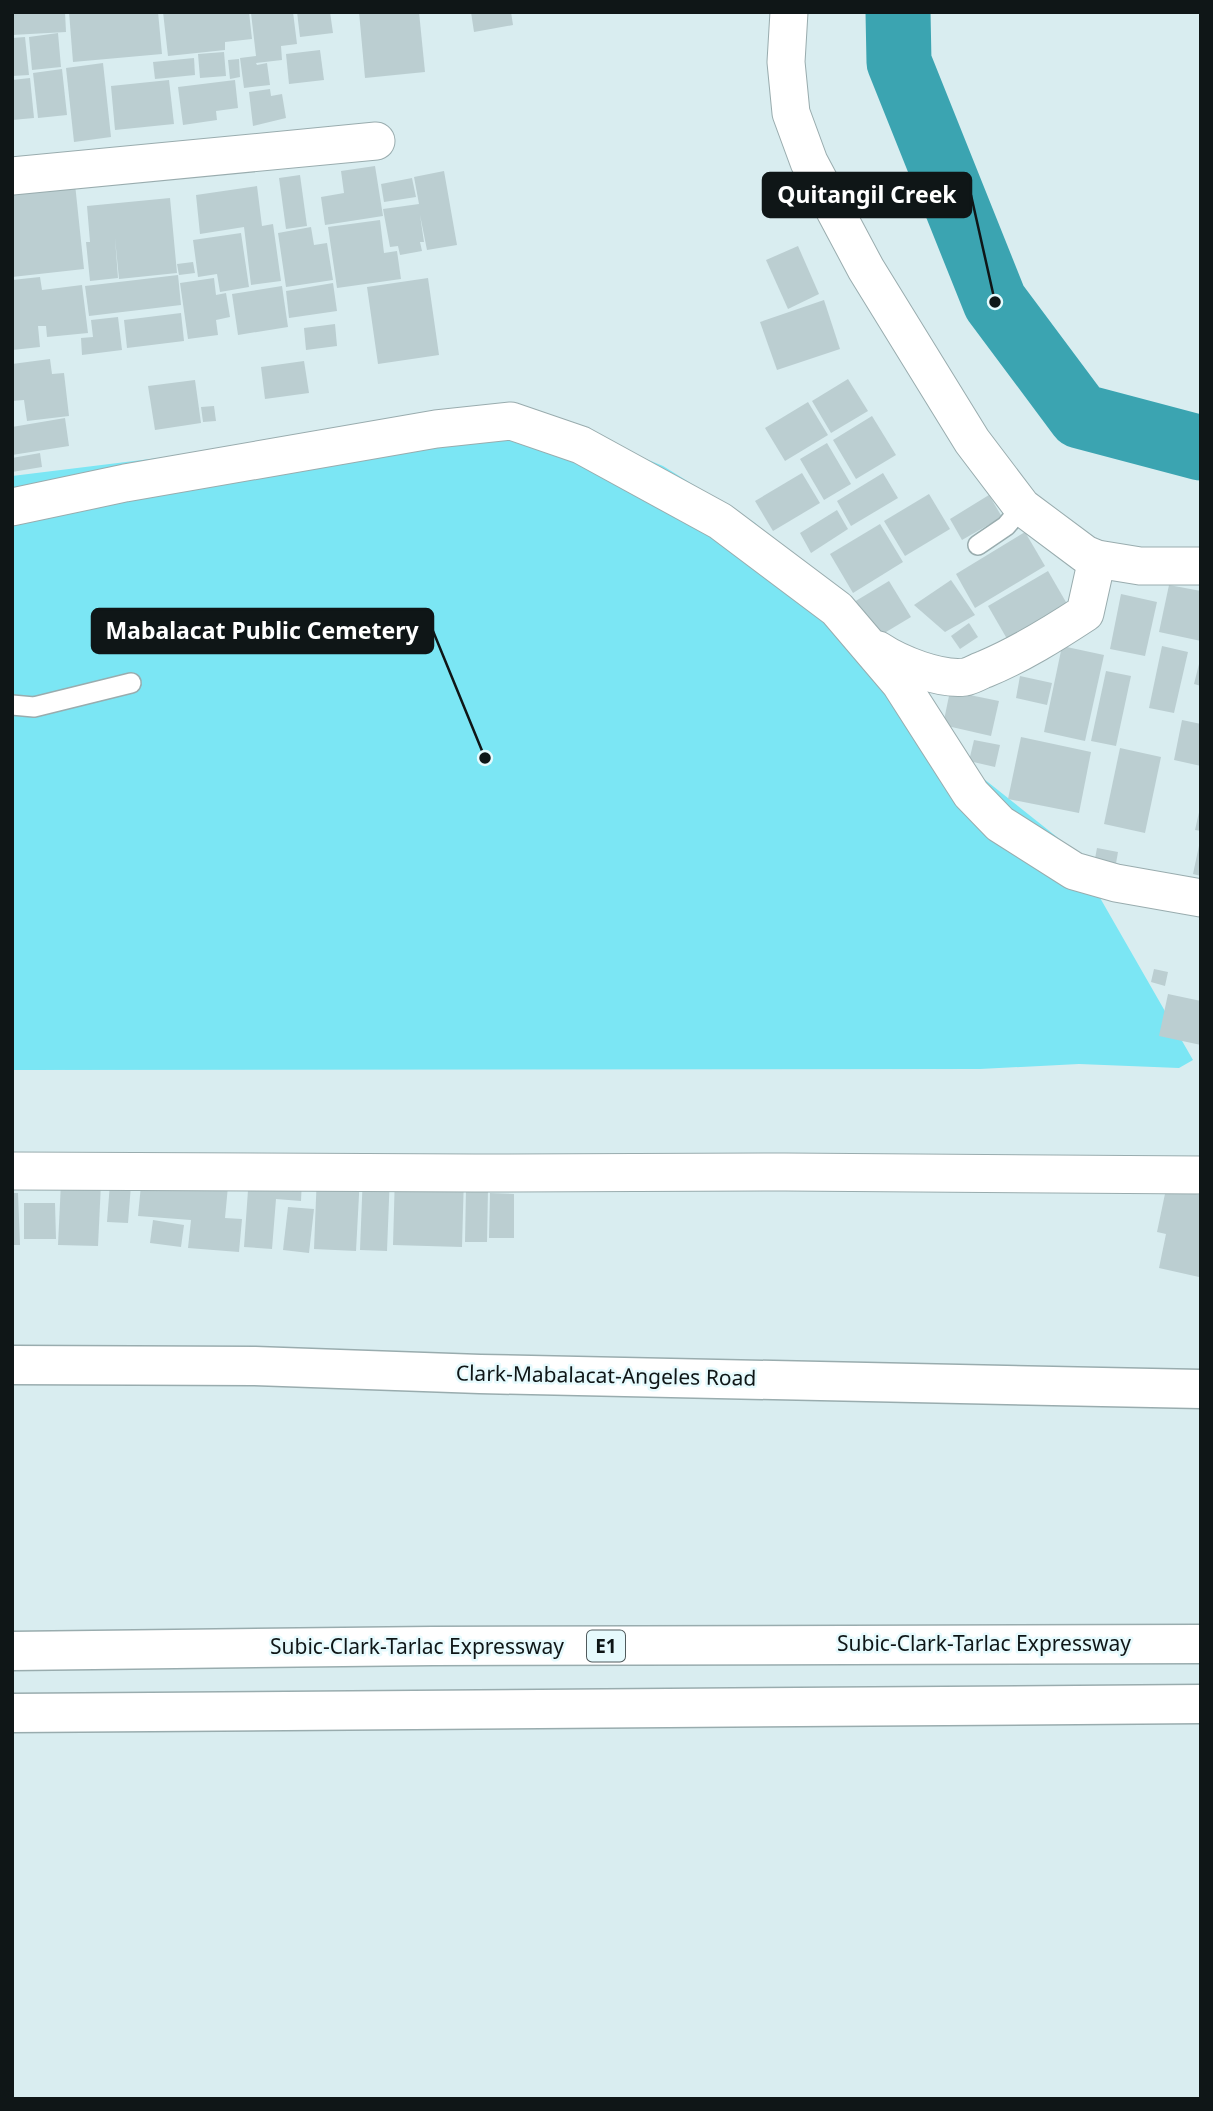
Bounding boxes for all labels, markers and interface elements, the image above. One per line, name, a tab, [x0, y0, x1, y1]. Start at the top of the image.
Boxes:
callout: Quitangil Creek	[763, 173, 971, 217]
text: Quitangil Creek	[777, 178, 957, 210]
callout: Mabalacat Public Cemetery	[92, 609, 433, 653]
text: Mabalacat Public Cemetery	[105, 614, 419, 646]
street label: Clark-Mabalacat-Angeles Road	[456, 1358, 756, 1392]
street label: Subic-Clark-Tarlac Expressway	[837, 1629, 1131, 1657]
road number: E1	[587, 1630, 625, 1662]
street label: Subic-Clark-Tarlac Expressway	[270, 1632, 564, 1660]

